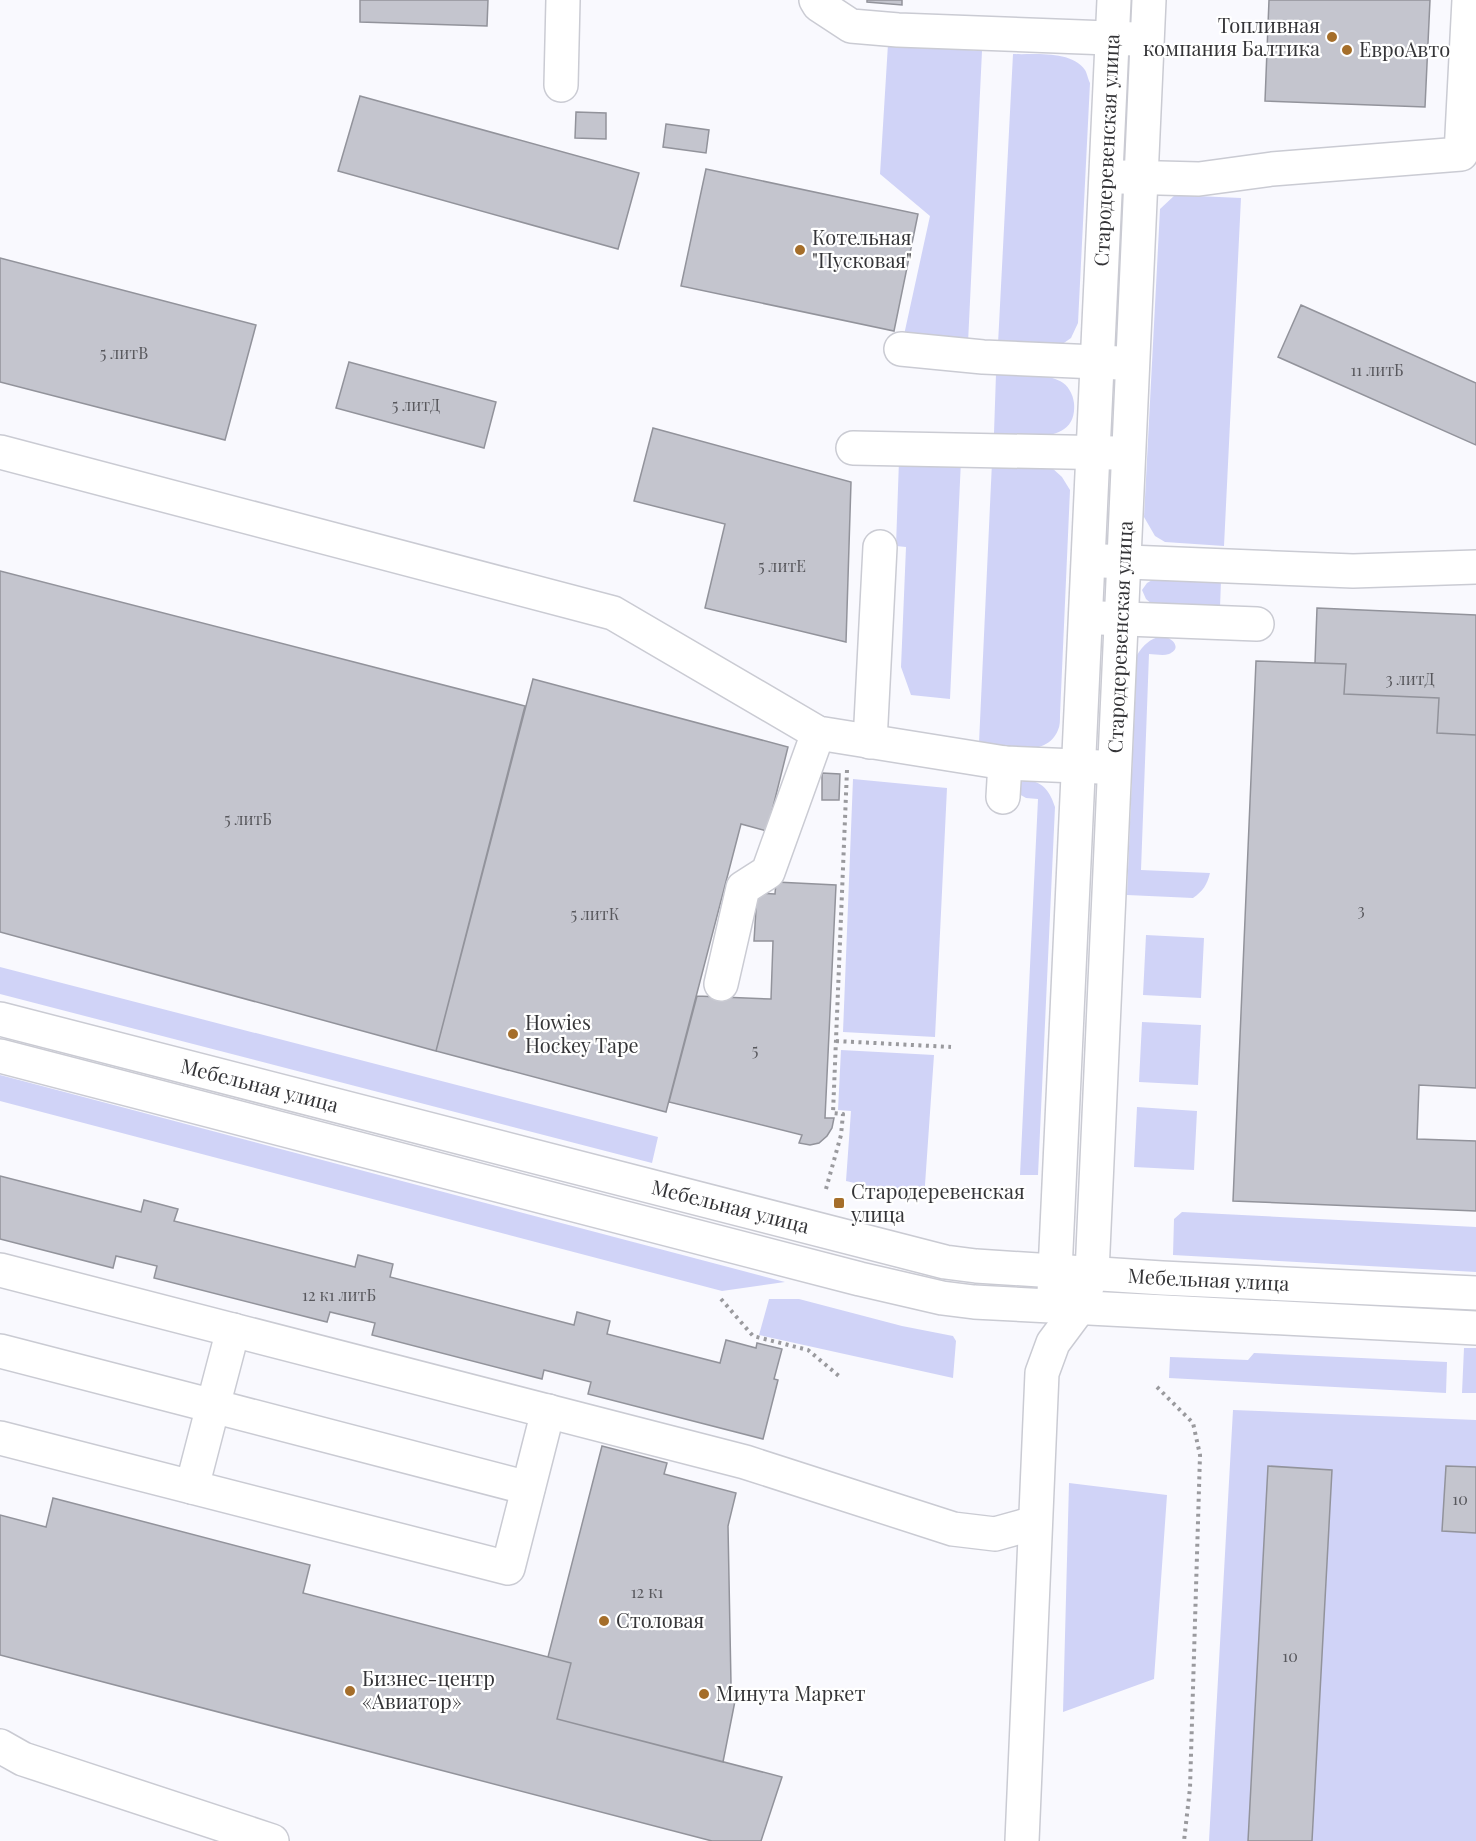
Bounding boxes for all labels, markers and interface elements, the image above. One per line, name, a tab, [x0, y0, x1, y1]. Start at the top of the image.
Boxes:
place label: Топливная компания Балтика	[1143, 11, 1320, 61]
marker: Топливная компания Балтика	[1325, 30, 1339, 44]
street label: Стародеревенская улица	[1087, 33, 1124, 267]
place label: ЕвроАвто	[1359, 35, 1450, 62]
marker: ЕвроАвто	[1340, 43, 1354, 57]
place label: Котельная "Пусковая"	[812, 223, 912, 273]
marker: Котельная "Пусковая"	[793, 243, 807, 257]
house number: 5 литВ	[100, 342, 148, 363]
house number: 11 литБ	[1350, 359, 1404, 380]
house number: 5 литД	[392, 394, 440, 415]
street label: Стародеревенская улица	[1100, 520, 1138, 754]
house number: 5 литЕ	[758, 555, 806, 576]
house number: 3 литД	[1385, 668, 1435, 689]
house number: 5 литБ	[224, 808, 272, 829]
house number: 3	[1357, 899, 1365, 920]
house number: 5 литК	[570, 903, 620, 924]
place label: Howies Hockey Tape	[525, 1008, 639, 1058]
marker: Howies Hockey Tape	[506, 1027, 520, 1041]
house number: 5	[752, 1039, 758, 1060]
street label: Мебельная улица	[178, 1051, 342, 1118]
street label: Мебельная улица	[649, 1172, 812, 1239]
place label: Стародеревенская улица	[850, 1177, 1025, 1227]
marker: Стародеревенская улица	[832, 1196, 846, 1210]
street label: Мебельная улица	[1127, 1261, 1290, 1296]
house number: 12 к1 литБ	[302, 1284, 376, 1305]
house number: 10	[1452, 1488, 1468, 1509]
house number: 12 к1	[631, 1581, 663, 1602]
place label: Столовая	[616, 1606, 705, 1633]
marker: Столовая	[597, 1614, 611, 1628]
house number: 10	[1282, 1645, 1298, 1666]
place label: Бизнес-центр «Авиатор»	[362, 1664, 495, 1714]
place label: Минута Маркет	[716, 1679, 866, 1706]
marker: Бизнес-центр «Авиатор»	[343, 1684, 357, 1698]
marker: Минута Маркет	[697, 1687, 711, 1701]

